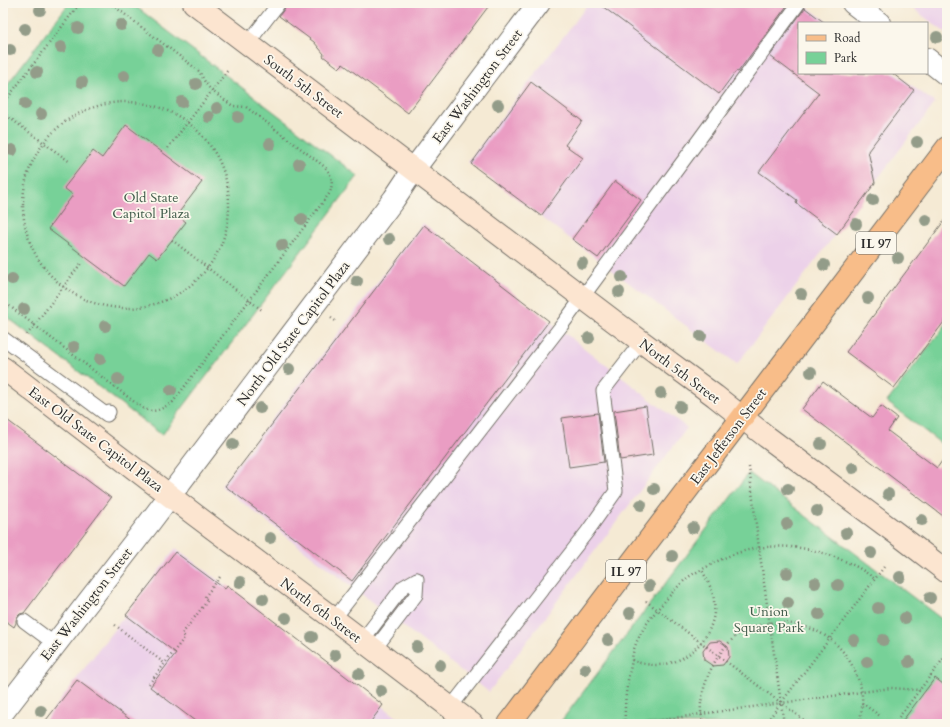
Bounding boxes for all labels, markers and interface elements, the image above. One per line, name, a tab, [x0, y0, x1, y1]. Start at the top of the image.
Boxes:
legend	[798, 22, 928, 74]
street label: East Washington Street	[428, 25, 527, 147]
text: Road	[834, 30, 861, 46]
street label: South 5th Street	[260, 50, 348, 123]
text: Park	[834, 50, 858, 66]
park label: Old State Capitol Plaza	[112, 188, 190, 223]
road number: IL 97	[856, 232, 896, 254]
street label: North Old State Capitol Plaza	[233, 257, 354, 410]
street label: North 5th Street	[635, 335, 725, 409]
street label: East Old State Capitol Plaza	[24, 382, 167, 496]
street label: East Jefferson Street	[686, 384, 771, 488]
street label: East Washington Street	[36, 543, 137, 665]
road number: IL 97	[606, 560, 646, 582]
street label: North 6th Street	[276, 574, 366, 648]
park label: Union Square Park	[734, 602, 805, 637]

